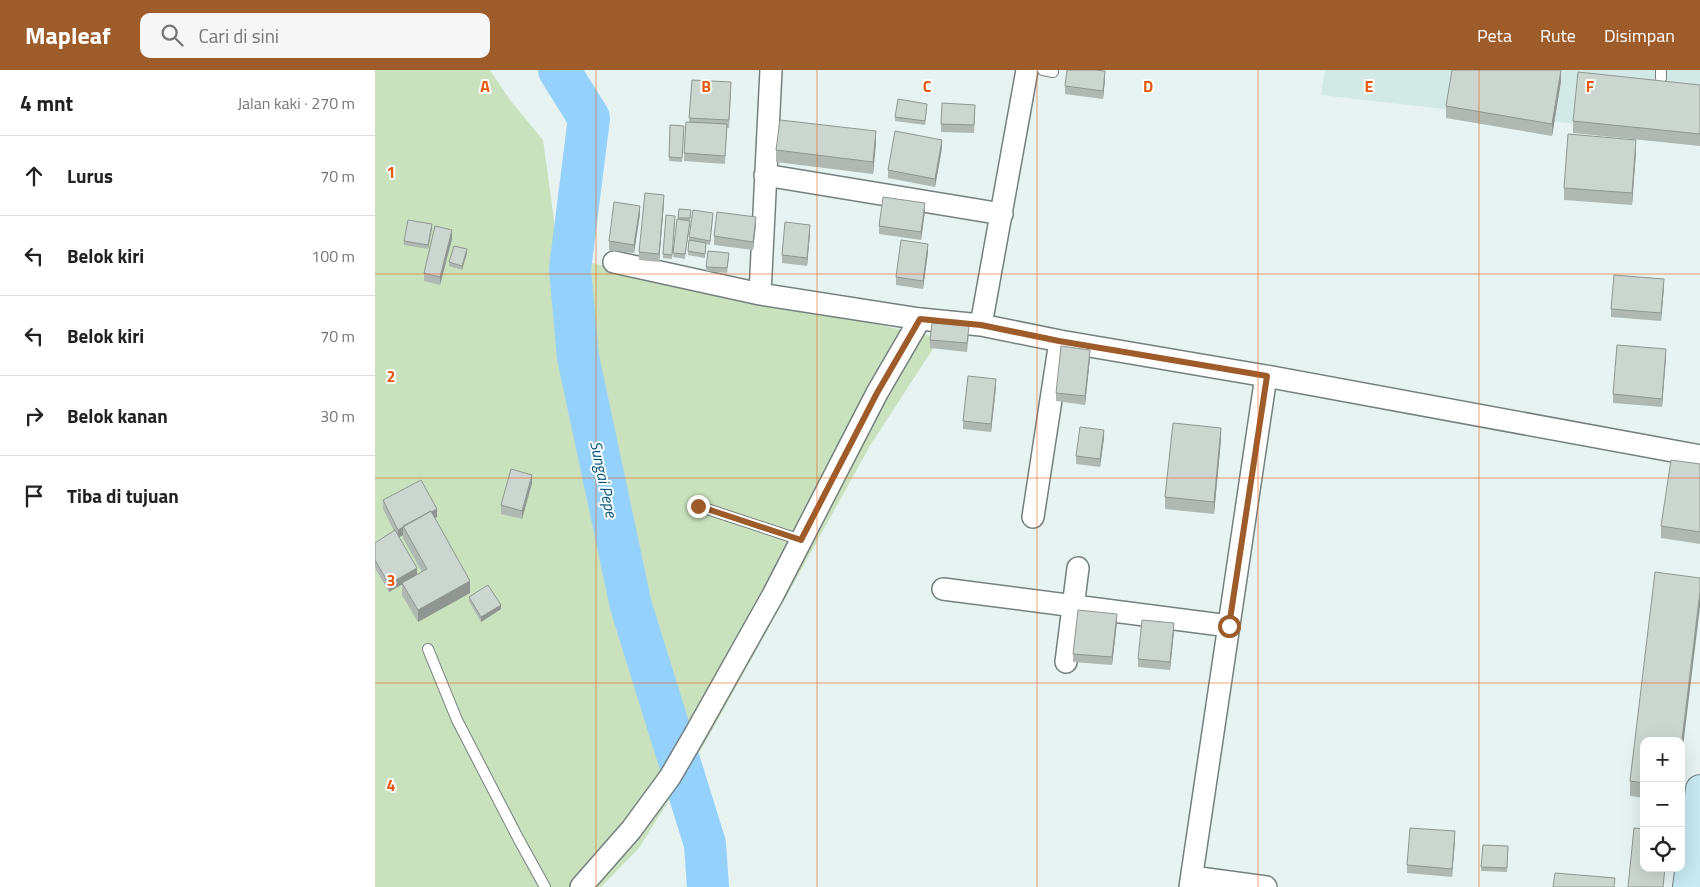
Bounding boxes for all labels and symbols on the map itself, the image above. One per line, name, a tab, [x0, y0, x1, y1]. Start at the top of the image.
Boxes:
text: A	[480, 74, 490, 98]
text: B	[701, 74, 711, 98]
text: C	[923, 74, 932, 98]
text: D	[1143, 74, 1153, 98]
text: E	[1365, 74, 1374, 98]
text: F	[1586, 74, 1595, 98]
text: 1	[387, 160, 395, 184]
text: 2	[387, 364, 395, 388]
water label: Sungai Pepe	[584, 438, 624, 521]
route end	[687, 495, 710, 518]
text: 3	[387, 568, 395, 592]
route start	[1218, 615, 1241, 638]
text: 4	[387, 773, 396, 797]

